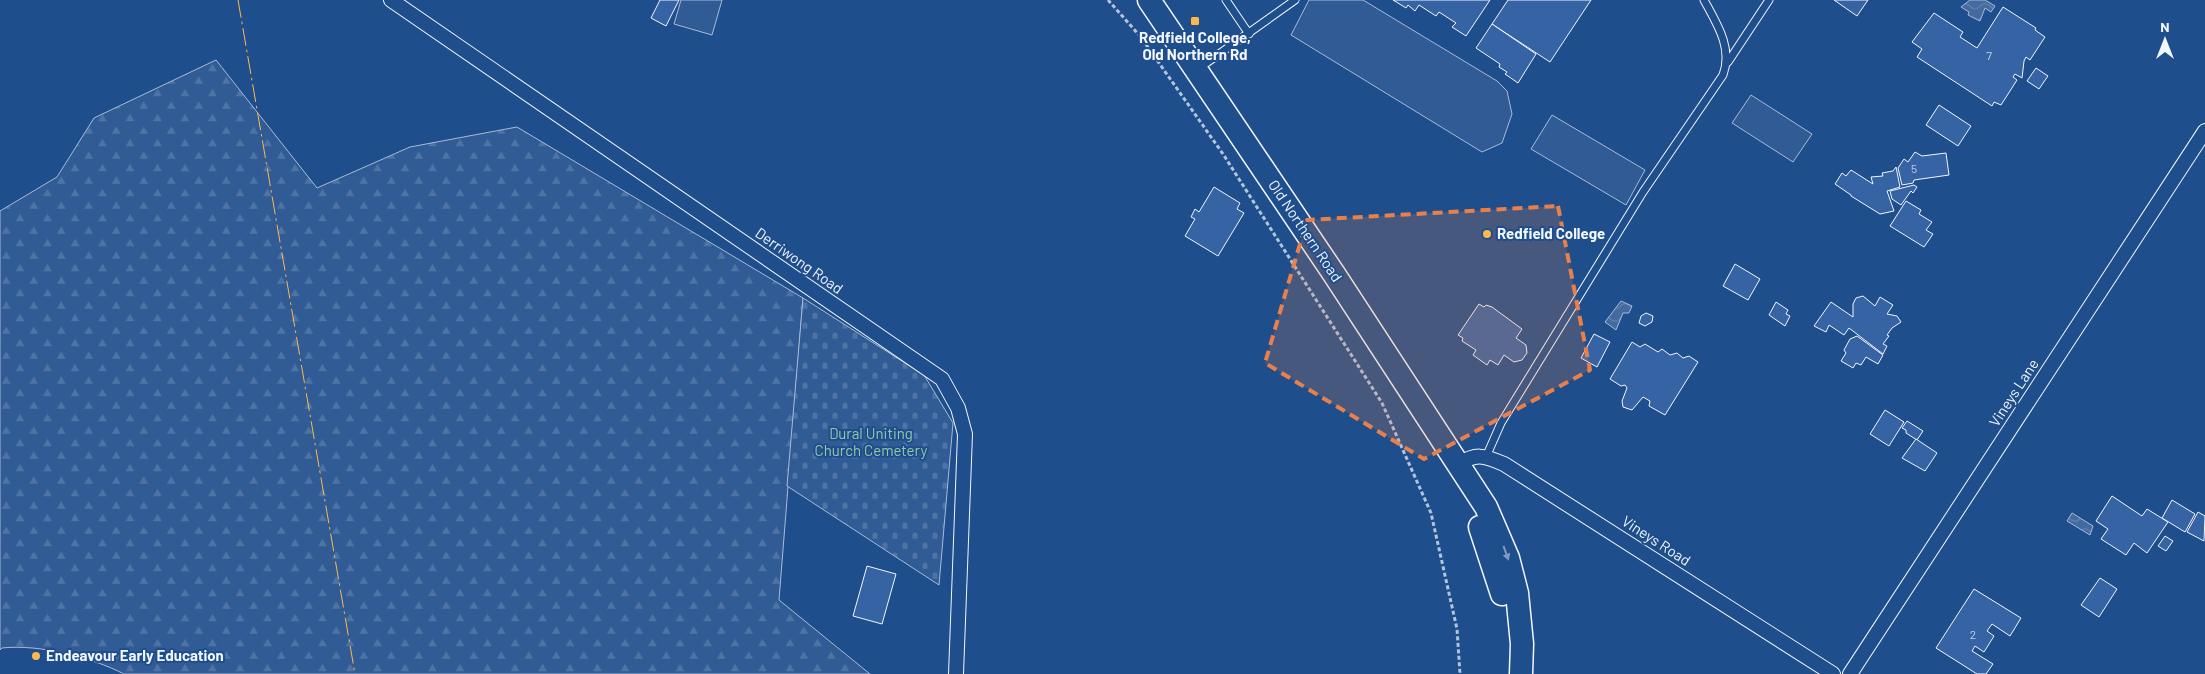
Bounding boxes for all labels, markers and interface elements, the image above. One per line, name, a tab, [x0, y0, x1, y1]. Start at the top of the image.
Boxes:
marker: Redfield College, Old Northern Rd	[1189, 15, 1201, 27]
north arrow	[2140, 15, 2190, 65]
text: N	[2160, 18, 2170, 35]
place label: Redfield College, Old Northern Rd	[1139, 28, 1251, 63]
house number: 7	[1986, 48, 1992, 62]
house number: 5	[1911, 161, 1917, 175]
street label: Old Northern Road	[1265, 176, 1347, 285]
street label: Derriwong Road	[752, 223, 847, 297]
place label: Redfield College	[1497, 224, 1605, 242]
marker: Redfield College	[1481, 228, 1493, 240]
street label: Vineys Lane	[1985, 355, 2042, 430]
park label: Dural Uniting Church Cemetery	[815, 424, 927, 459]
street label: Vineys Road	[1619, 511, 1694, 569]
one-way arrow	[1502, 546, 1510, 561]
house number: 2	[1970, 627, 1976, 641]
place label: Endeavour Early Education	[46, 646, 224, 664]
marker: Endeavour Early Education	[30, 650, 42, 662]

